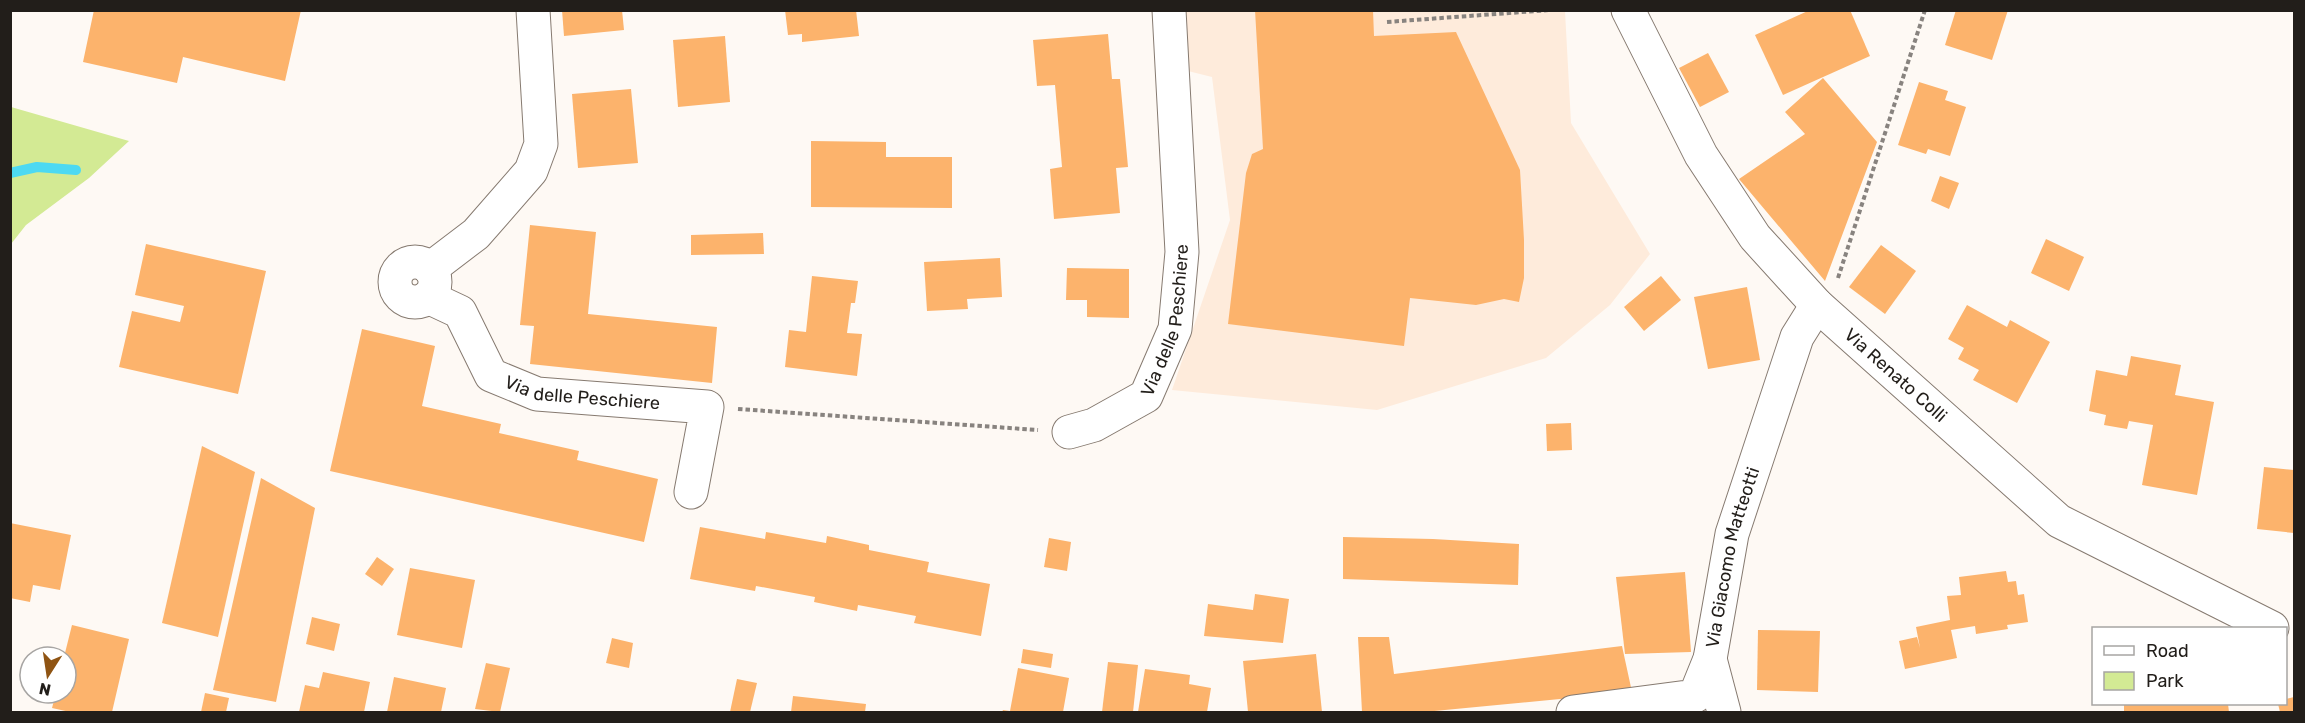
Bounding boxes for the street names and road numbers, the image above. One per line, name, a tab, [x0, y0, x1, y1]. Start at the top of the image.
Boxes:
street label: Via delle Peschiere	[1136, 244, 1193, 400]
street label: Via Renato Colli	[1840, 324, 1952, 427]
street label: Via delle Peschiere	[501, 371, 661, 414]
street label: Via Giacomo Matteotti	[1701, 464, 1764, 650]

